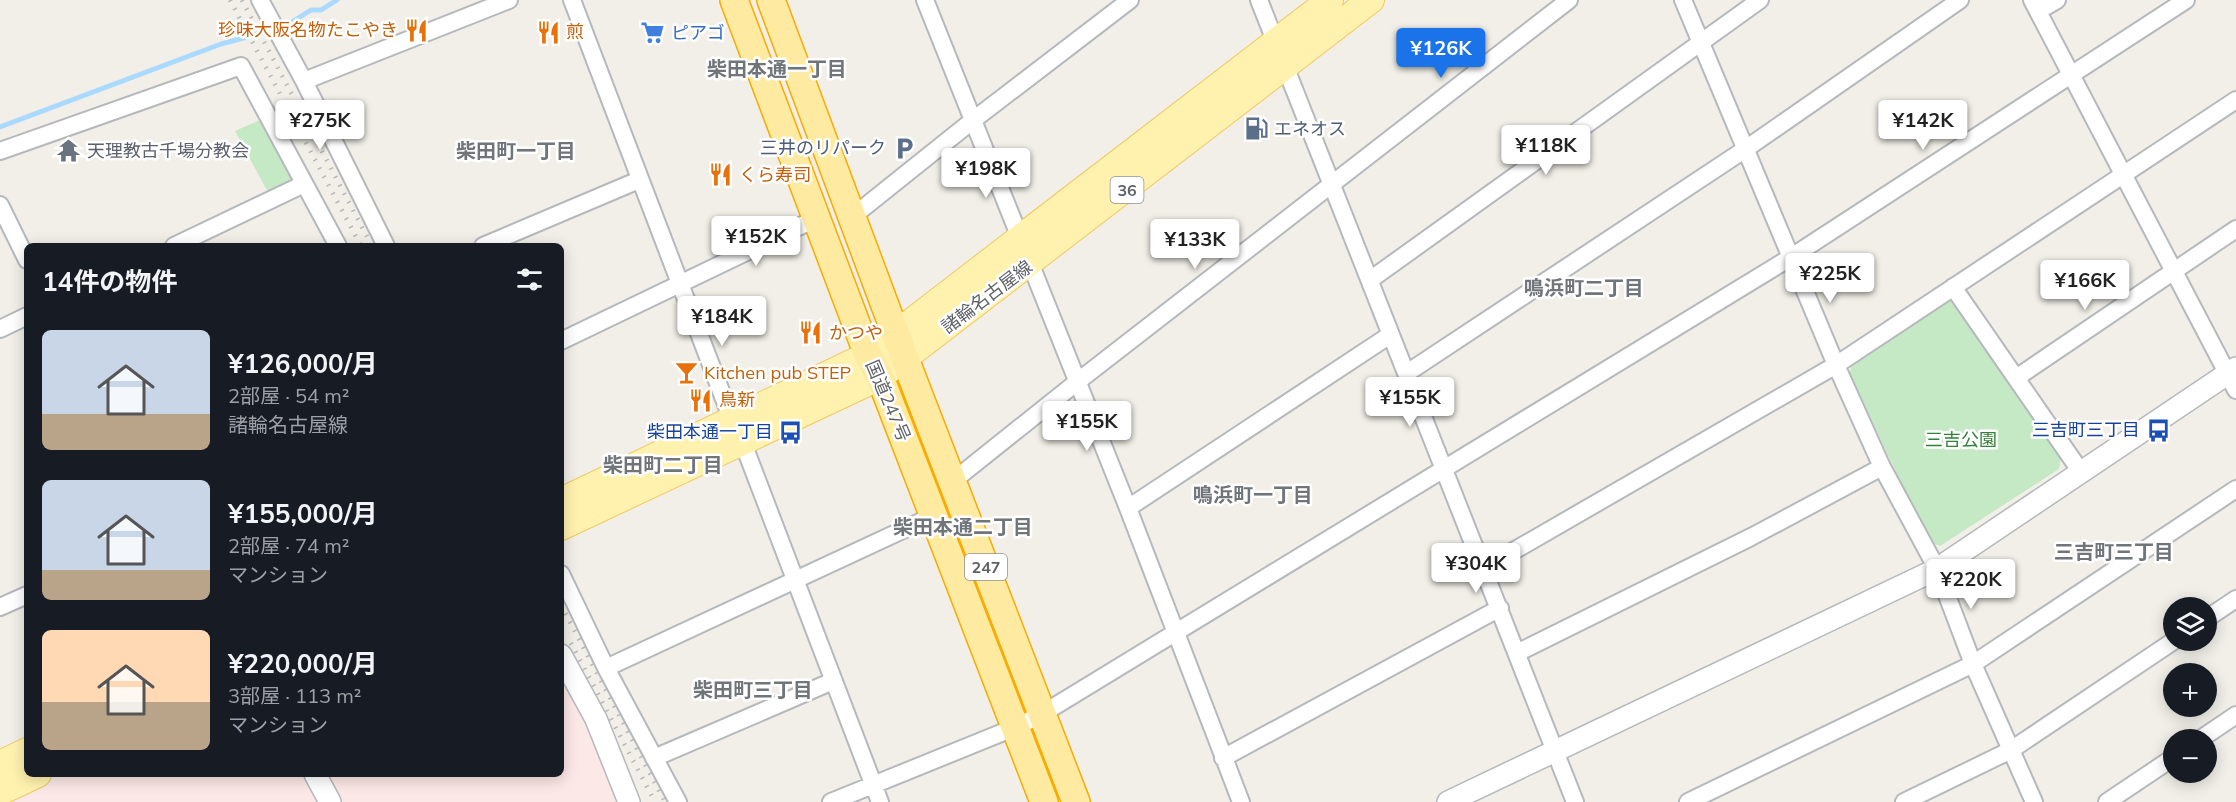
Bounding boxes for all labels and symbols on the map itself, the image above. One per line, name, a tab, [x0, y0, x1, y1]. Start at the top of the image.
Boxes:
restaurant icon: 珍味大阪名物たこやき	[403, 17, 429, 43]
place label: 珍味大阪名物たこやき	[218, 18, 398, 41]
restaurant icon: 煎	[535, 19, 561, 45]
place label: 煎	[566, 20, 584, 43]
supermarket icon: ピアゴ	[640, 20, 666, 46]
place label: ピアゴ	[671, 21, 725, 44]
pin: ¥126K	[1399, 28, 1483, 79]
district label: 柴田本通一丁目	[707, 56, 847, 81]
pin: ¥275K	[278, 100, 362, 151]
pin: ¥142K	[1881, 100, 1965, 151]
fuel station icon: エネオス	[1243, 116, 1269, 142]
place label: エネオス	[1274, 117, 1346, 140]
pin: ¥118K	[1504, 125, 1588, 176]
parking icon: 三井のリパーク	[891, 135, 917, 161]
place label: 三井のリパーク	[760, 136, 886, 159]
temple icon: 天理教古千場分教会	[56, 138, 82, 164]
district label: 柴田町一丁目	[456, 138, 576, 163]
place label: 天理教古千場分教会	[87, 139, 249, 162]
pin: ¥198K	[944, 148, 1028, 199]
restaurant icon: くら寿司	[708, 162, 734, 188]
place label: くら寿司	[739, 163, 811, 186]
road number: 36	[1110, 177, 1144, 203]
pin: ¥152K	[714, 216, 798, 267]
pin: ¥133K	[1153, 219, 1237, 270]
pin: ¥225K	[1788, 253, 1872, 304]
street label: 諸輪名古屋線	[937, 255, 1037, 338]
pin: ¥166K	[2043, 260, 2127, 311]
district label: 鳴浜町二丁目	[1524, 275, 1644, 300]
pin: ¥184K	[680, 296, 764, 347]
restaurant icon: かつや	[798, 320, 824, 346]
place label: かつや	[829, 321, 883, 344]
street label: 国道247号	[861, 357, 916, 445]
bar icon: Kitchen pub STEP	[673, 360, 699, 386]
place label: Kitchen pub STEP	[704, 361, 851, 384]
pin: ¥155K	[1368, 377, 1452, 428]
restaurant icon: 鳥新	[688, 387, 714, 413]
place label: 鳥新	[719, 388, 755, 411]
pin: ¥155K	[1045, 401, 1129, 452]
bus stop icon: 三吉町三丁目	[2145, 417, 2171, 443]
place label: 三吉町三丁目	[2032, 418, 2140, 441]
bus stop icon: 柴田本通一丁目	[778, 419, 804, 445]
place label: 柴田本通一丁目	[647, 420, 773, 443]
park label: 三吉公園	[1925, 428, 1997, 451]
district label: 柴田町二丁目	[603, 452, 723, 477]
district label: 鳴浜町一丁目	[1193, 482, 1313, 507]
district label: 柴田本通二丁目	[893, 514, 1033, 539]
district label: 三吉町三丁目	[2054, 539, 2174, 564]
pin: ¥304K	[1434, 543, 1518, 594]
road number: 247	[965, 554, 1007, 580]
pin: ¥220K	[1929, 559, 2013, 610]
district label: 柴田町三丁目	[693, 677, 813, 702]

